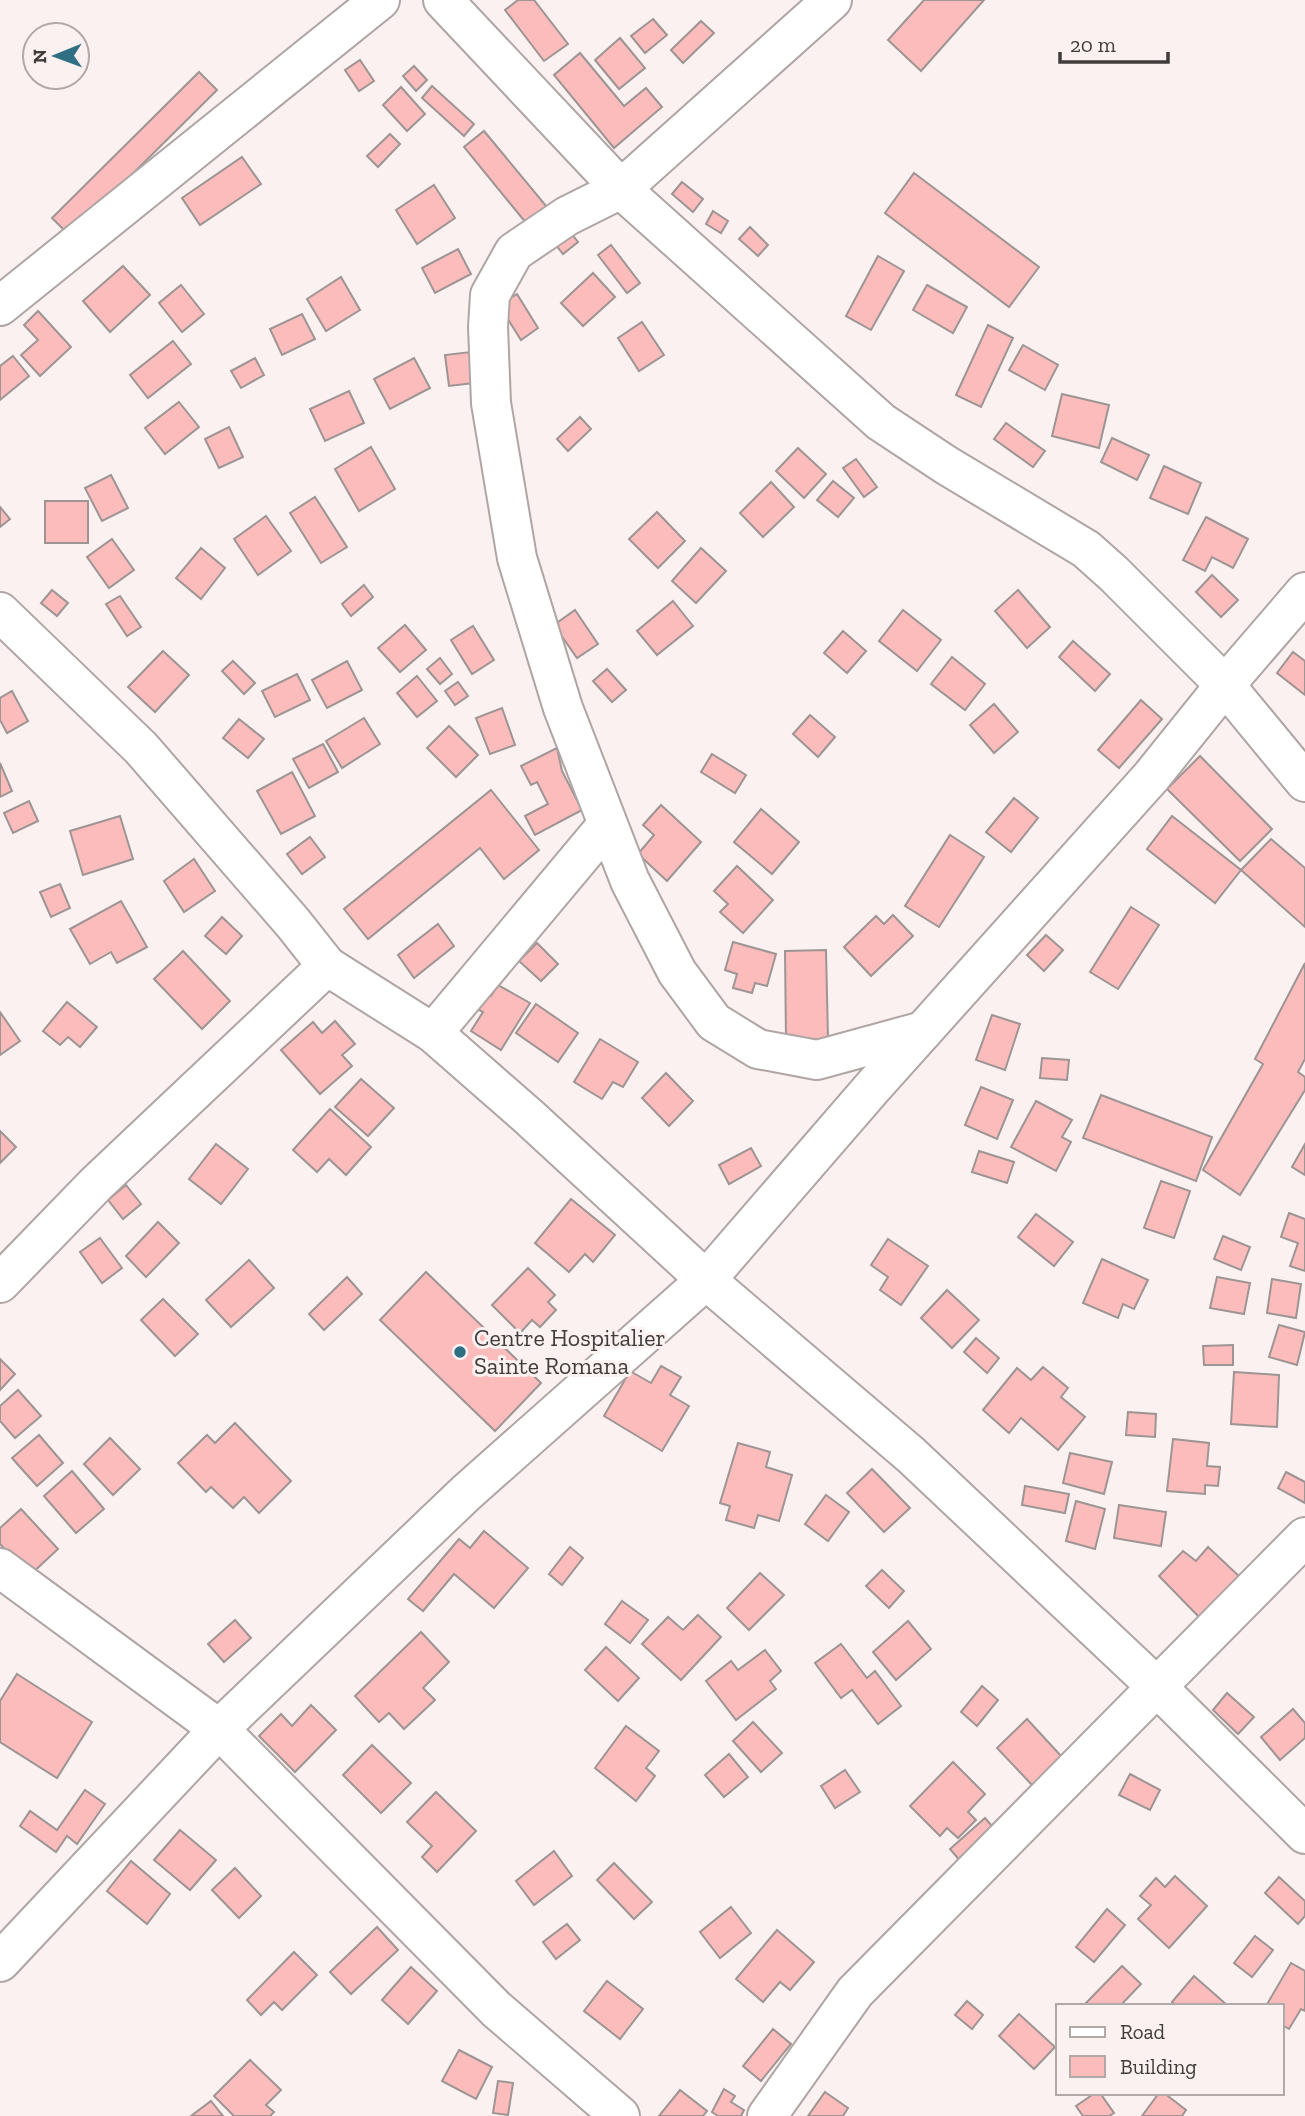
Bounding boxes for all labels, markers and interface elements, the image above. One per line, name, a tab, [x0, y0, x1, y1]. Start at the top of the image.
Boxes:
north arrow	[21, 21, 91, 91]
scale bar	[1060, 21, 1168, 65]
text: 20 m	[1070, 32, 1116, 57]
text: N	[28, 49, 51, 64]
place label: Centre Hospitalier Sainte Romana	[474, 1323, 666, 1380]
marker: Centre Hospitalier Sainte Romana	[452, 1344, 468, 1360]
legend	[1056, 2004, 1284, 2095]
text: Road	[1120, 2019, 1166, 2044]
text: Building	[1120, 2054, 1197, 2079]

